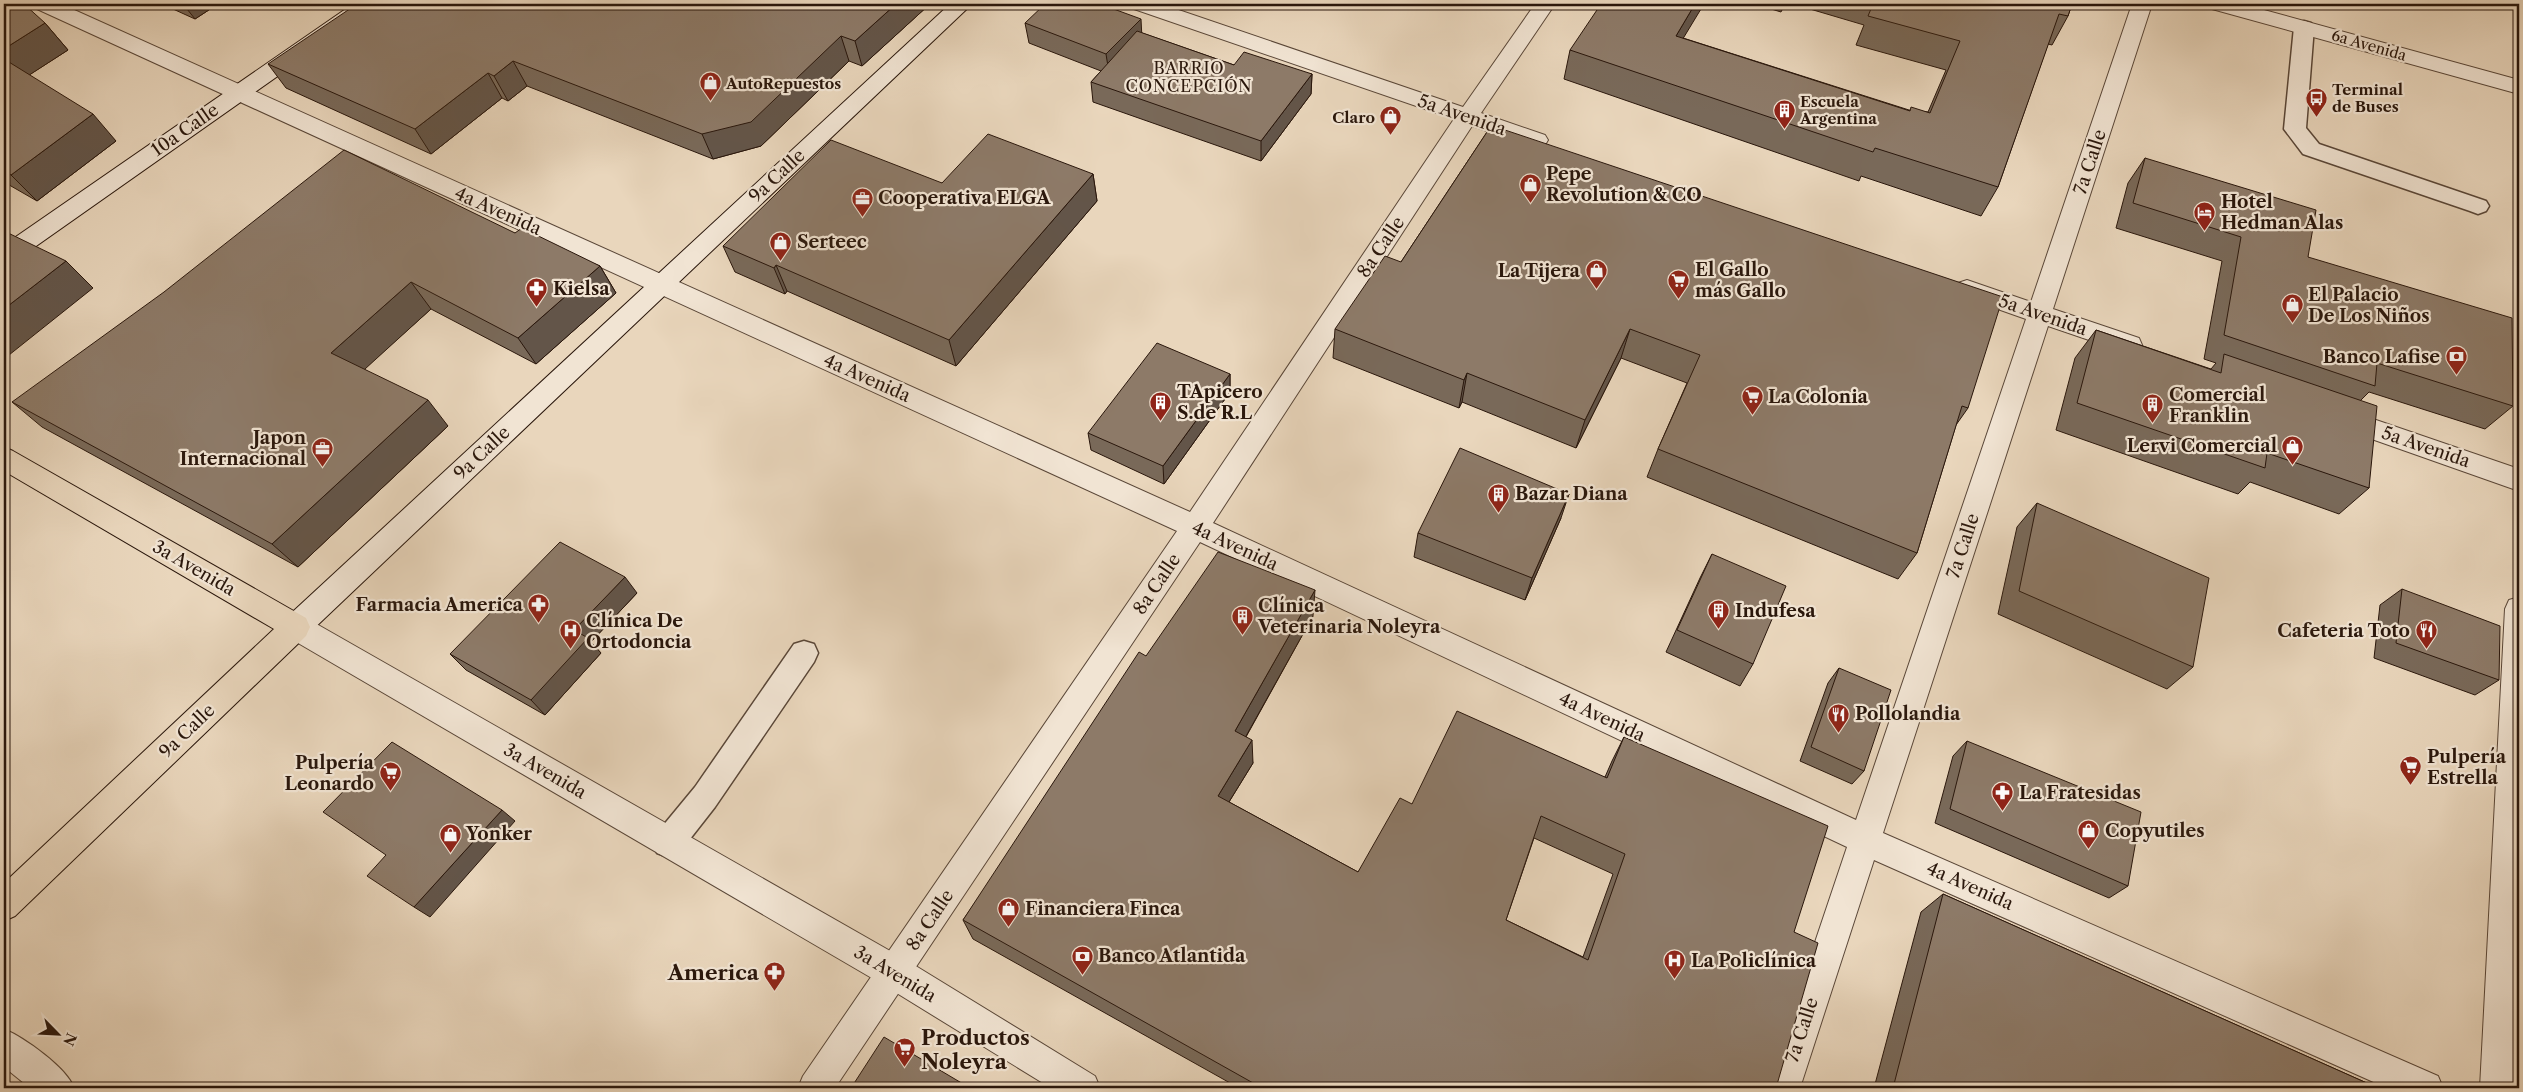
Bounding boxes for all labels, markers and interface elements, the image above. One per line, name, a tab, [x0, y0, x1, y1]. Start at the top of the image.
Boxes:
street label: 6a Avenida	[2329, 25, 2409, 65]
district label: BARRIO CONCEPCIÓN	[1125, 58, 1253, 96]
shop icon: AutoRepuestos	[698, 71, 722, 102]
place label: AutoRepuestos	[725, 74, 841, 93]
place label: Terminal de Buses	[2332, 80, 2403, 116]
bus stop icon: Terminal de Buses	[2304, 86, 2328, 117]
street label: 5a Avenida	[1415, 90, 1509, 141]
place label: Escuela Argentina	[1799, 92, 1877, 128]
building icon: Escuela Argentina	[1772, 98, 1796, 129]
street label: 10a Calle	[147, 99, 223, 161]
shop icon: Claro	[1379, 105, 1403, 136]
place label: Claro	[1332, 108, 1375, 127]
street label: 7a Calle	[2069, 127, 2111, 197]
street label: 9a Calle	[744, 145, 810, 207]
place label: Pepe Revolution & CO	[1546, 163, 1702, 206]
shop icon: Pepe Revolution & CO	[1518, 172, 1542, 203]
street label: 4a Avenida	[451, 182, 545, 240]
office icon: Cooperativa ELGA	[850, 186, 874, 217]
place label: Cooperativa ELGA	[878, 187, 1052, 209]
place label: Hotel Hedman Alas	[2221, 191, 2343, 234]
hotel icon: Hotel Hedman Alas	[2193, 200, 2217, 231]
street label: 8a Calle	[1353, 212, 1409, 282]
shop icon: Serteec	[769, 230, 793, 261]
place label: Serteec	[797, 231, 867, 253]
shop icon: La Tijera	[1584, 259, 1608, 290]
place label: El Gallo más Gallo	[1695, 259, 1786, 302]
place label: La Tijera	[1498, 260, 1581, 282]
supermarket icon: El Gallo más Gallo	[1667, 268, 1691, 299]
pharmacy icon: Kielsa	[525, 277, 549, 308]
place label: Kielsa	[553, 278, 610, 300]
place label: El Palacio De Los Niños	[2308, 284, 2430, 327]
street label: 5a Avenida	[1996, 290, 2090, 341]
shop icon: El Palacio De Los Niños	[2280, 293, 2304, 324]
bank icon: Banco Lafise	[2444, 345, 2468, 376]
place label: Banco Lafise	[2323, 346, 2440, 368]
street label: 4a Avenida	[820, 349, 914, 407]
place label: TApicero S.de R.L	[1177, 381, 1263, 424]
place label: Comercial Franklin	[2169, 384, 2265, 427]
supermarket icon: La Colonia	[1740, 385, 1764, 416]
place label: La Colonia	[1768, 386, 1869, 408]
building icon: TApicero S.de R.L	[1149, 390, 1173, 421]
building icon: Comercial Franklin	[2141, 393, 2165, 424]
street label: 9a Calle	[449, 422, 515, 484]
street label: 5a Avenida	[2379, 422, 2473, 473]
place label: Japon Internacional	[180, 427, 307, 470]
shop icon: Lervi Comercial	[2281, 434, 2305, 465]
place label: Lervi Comercial	[2127, 435, 2277, 457]
office icon: Japon Internacional	[310, 436, 334, 467]
building icon: Bazar Diana	[1487, 482, 1511, 513]
place label: Bazar Diana	[1515, 483, 1628, 505]
street label: 7a Calle	[1942, 511, 1984, 581]
street label: 4a Avenida	[1188, 516, 1282, 576]
street label: 3a Avenida	[149, 535, 240, 601]
street label: 8a Calle	[1129, 549, 1185, 619]
pharmacy icon: Farmacia America	[527, 593, 551, 624]
place label: Farmacia America	[355, 594, 524, 616]
place label: Clínica Veterinaria Noleyra	[1257, 595, 1441, 638]
building icon: Indufesa	[1707, 599, 1731, 630]
place label: Indufesa	[1735, 600, 1816, 622]
building icon: Clínica Veterinaria Noleyra	[1230, 604, 1254, 635]
place label: Clínica De Ortodoncia	[586, 610, 692, 653]
hospital icon: Clínica De Ortodoncia	[558, 619, 582, 650]
restaurant icon: Cafeteria Toto	[2414, 619, 2438, 650]
place label: Cafeteria Toto	[2277, 620, 2410, 642]
street label: 4a Avenida	[1555, 687, 1649, 747]
street label: 9a Calle	[155, 699, 219, 763]
restaurant icon: Pollolandia	[1827, 702, 1851, 733]
place label: Pollolandia	[1855, 703, 1961, 725]
street label: 3a Avenida	[500, 738, 591, 804]
place label: Pulpería Estrella	[2427, 746, 2507, 789]
place label: Pulpería Leonardo	[285, 752, 375, 795]
supermarket icon: Pulpería Estrella	[2399, 755, 2423, 786]
supermarket icon: Pulpería Leonardo	[378, 761, 402, 792]
pharmacy icon: La Fratesidas	[1991, 781, 2015, 812]
place label: La Fratesidas	[2019, 782, 2141, 804]
shop icon: Copyutiles	[2077, 819, 2101, 850]
place label: Copyutiles	[2105, 820, 2205, 842]
shop icon: Yonker	[438, 822, 462, 853]
place label: Yonker	[465, 823, 532, 845]
street label: 4a Avenida	[1923, 857, 2017, 915]
street label: 8a Calle	[902, 885, 958, 955]
shop icon: Financiera Finca	[997, 897, 1021, 928]
place label: Financiera Finca	[1025, 898, 1181, 920]
street label: 3a Avenida	[850, 941, 941, 1007]
bank icon: Banco Atlantida	[1070, 944, 1094, 975]
place label: Banco Atlantida	[1098, 945, 1246, 967]
hospital icon: La Policlínica	[1663, 949, 1687, 980]
place label: La Policlínica	[1691, 950, 1817, 972]
place label: America	[667, 960, 760, 985]
pharmacy icon: America	[763, 960, 787, 991]
street label: 7a Calle	[1781, 995, 1823, 1065]
north arrow	[32, 1010, 82, 1060]
place label: Productos Noleyra	[921, 1025, 1030, 1074]
text: N	[59, 1030, 81, 1049]
supermarket icon: Productos Noleyra	[893, 1037, 917, 1068]

